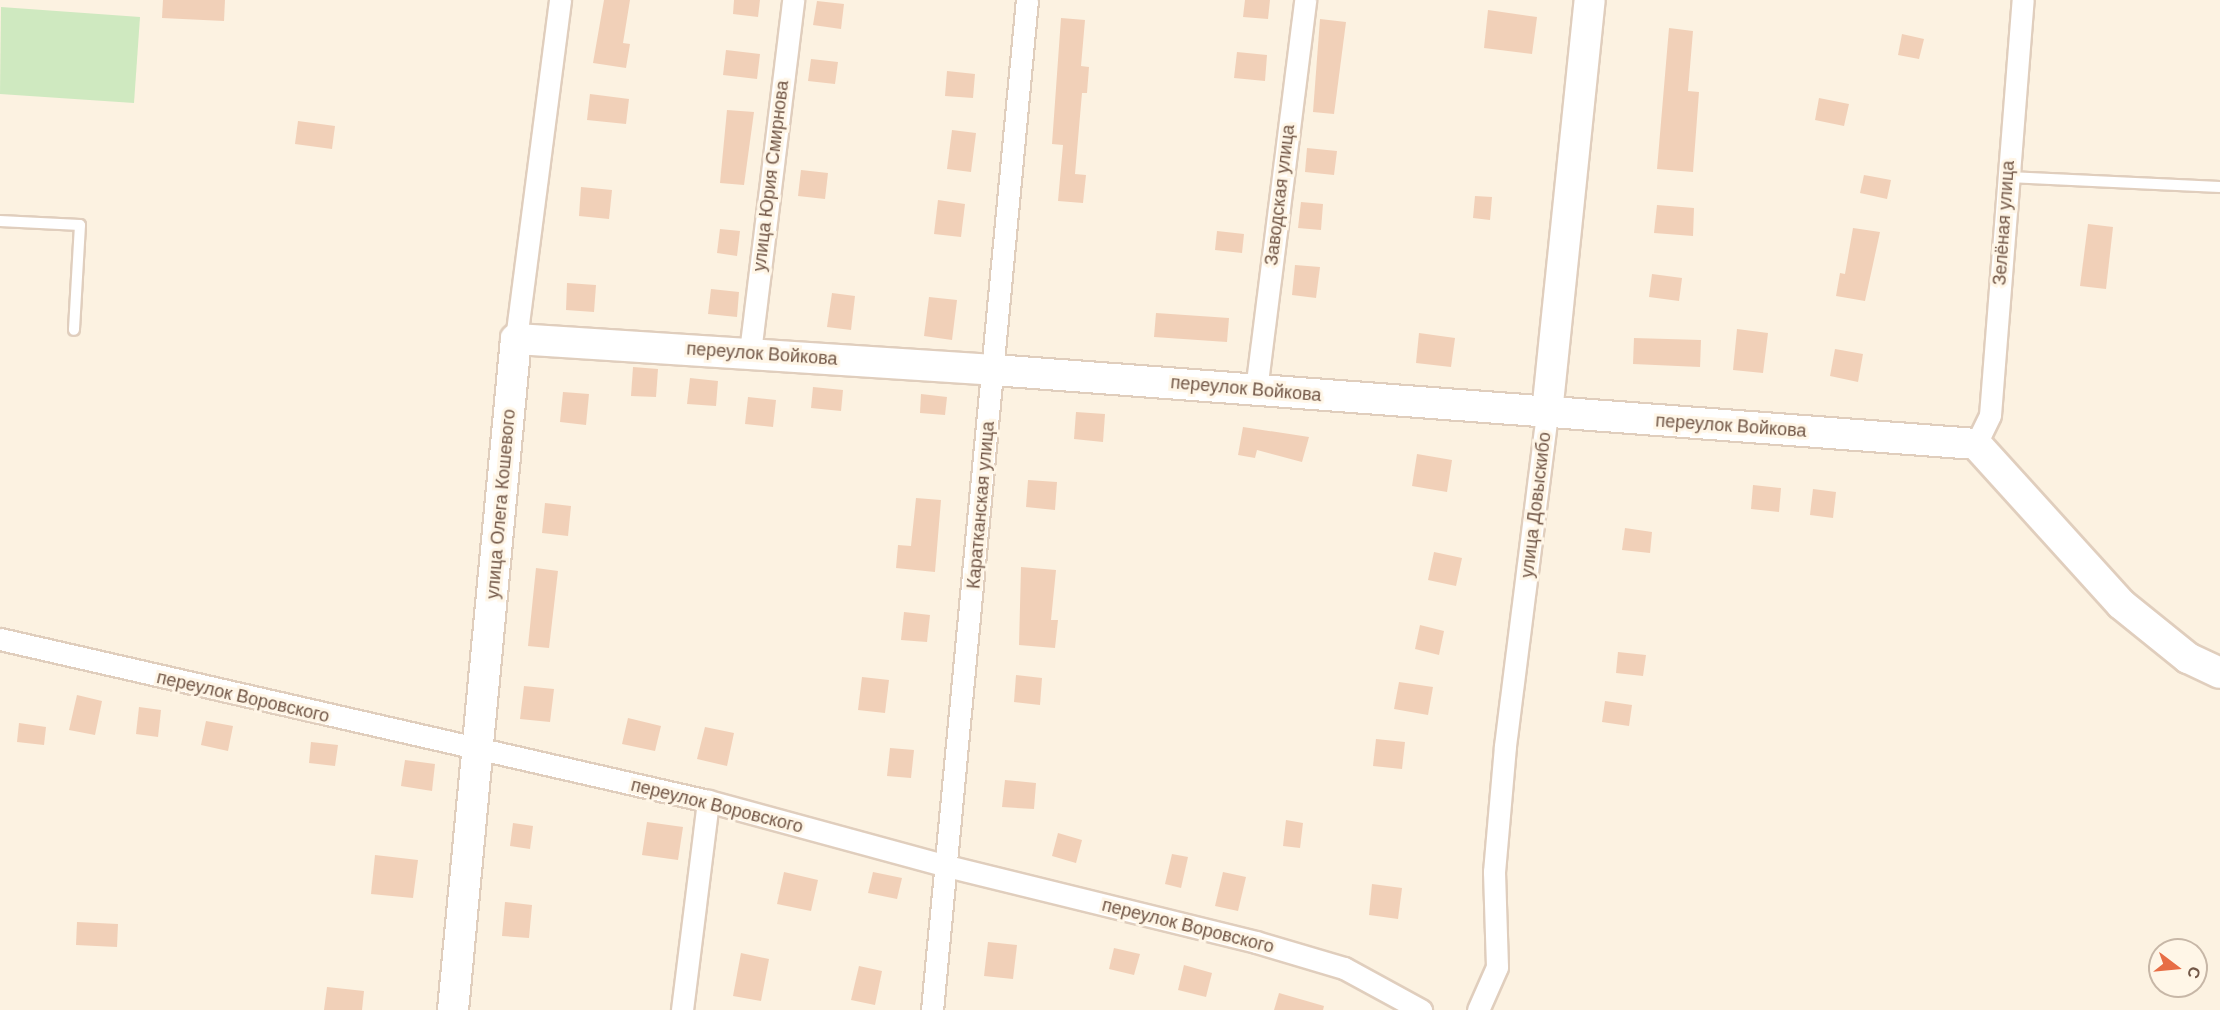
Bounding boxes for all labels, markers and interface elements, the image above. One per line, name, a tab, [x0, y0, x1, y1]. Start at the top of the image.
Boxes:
street label: улица Юрия Смирнова	[749, 79, 793, 273]
street label: Заводская улица	[1261, 123, 1299, 267]
street label: Зелёная улица	[1989, 160, 2019, 286]
street label: переулок Войкова	[686, 338, 838, 370]
street label: переулок Войкова	[1170, 372, 1322, 406]
street label: улица Олега Кошевого	[482, 408, 520, 600]
street label: переулок Войкова	[1655, 410, 1807, 442]
street label: Каратканская улица	[963, 420, 999, 590]
street label: улица Довыскибо	[1516, 431, 1556, 579]
street label: переулок Воровского	[155, 667, 331, 727]
street label: переулок Воровского	[629, 774, 805, 838]
street label: переулок Воровского	[1100, 894, 1276, 958]
north arrow	[2148, 938, 2208, 998]
text: С	[2184, 965, 2204, 980]

